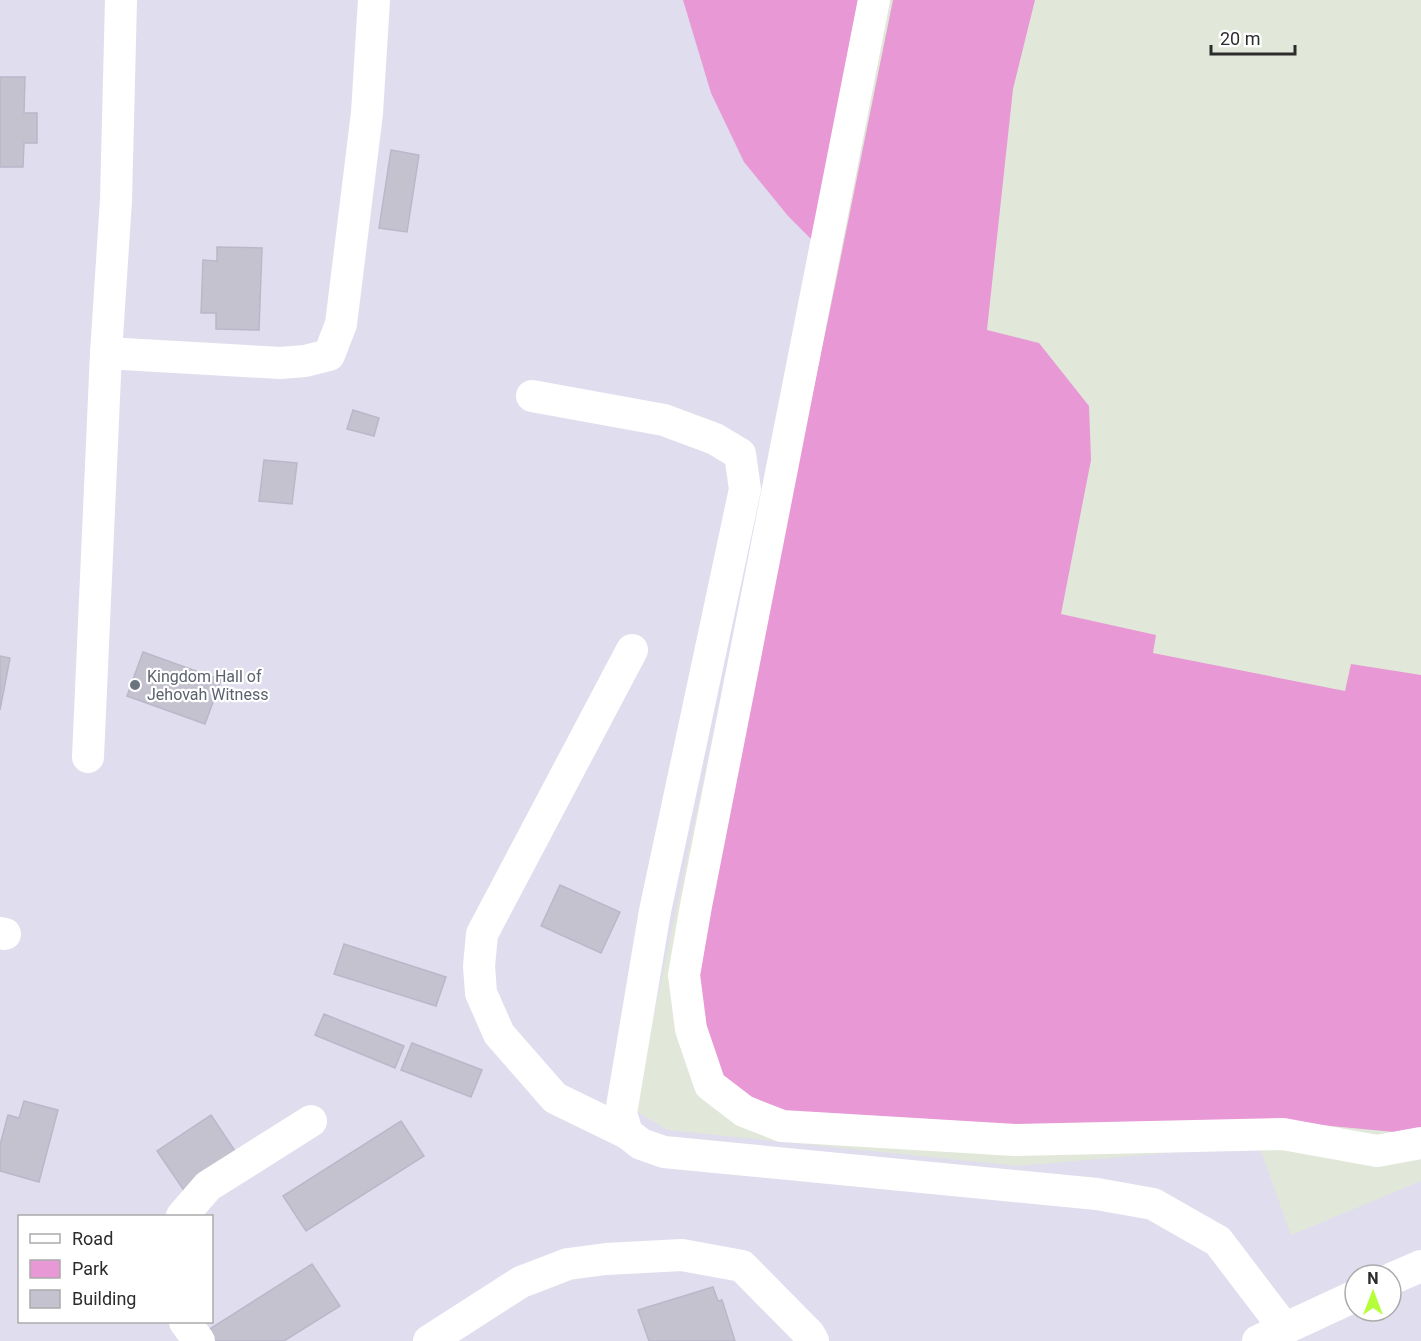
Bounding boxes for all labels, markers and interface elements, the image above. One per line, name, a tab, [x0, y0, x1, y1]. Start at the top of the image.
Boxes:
scale bar	[1211, 18, 1295, 56]
text: 20 m	[1220, 28, 1260, 49]
place label: Kingdom Hall of Jehovah Witness	[147, 667, 268, 704]
marker: Kingdom Hall of Jehovah Witness	[128, 678, 142, 692]
legend	[18, 1215, 213, 1323]
text: Road	[72, 1228, 113, 1249]
text: Park	[72, 1258, 109, 1279]
north arrow	[1343, 1263, 1403, 1323]
text: N	[1367, 1269, 1379, 1288]
text: Building	[72, 1288, 136, 1309]

